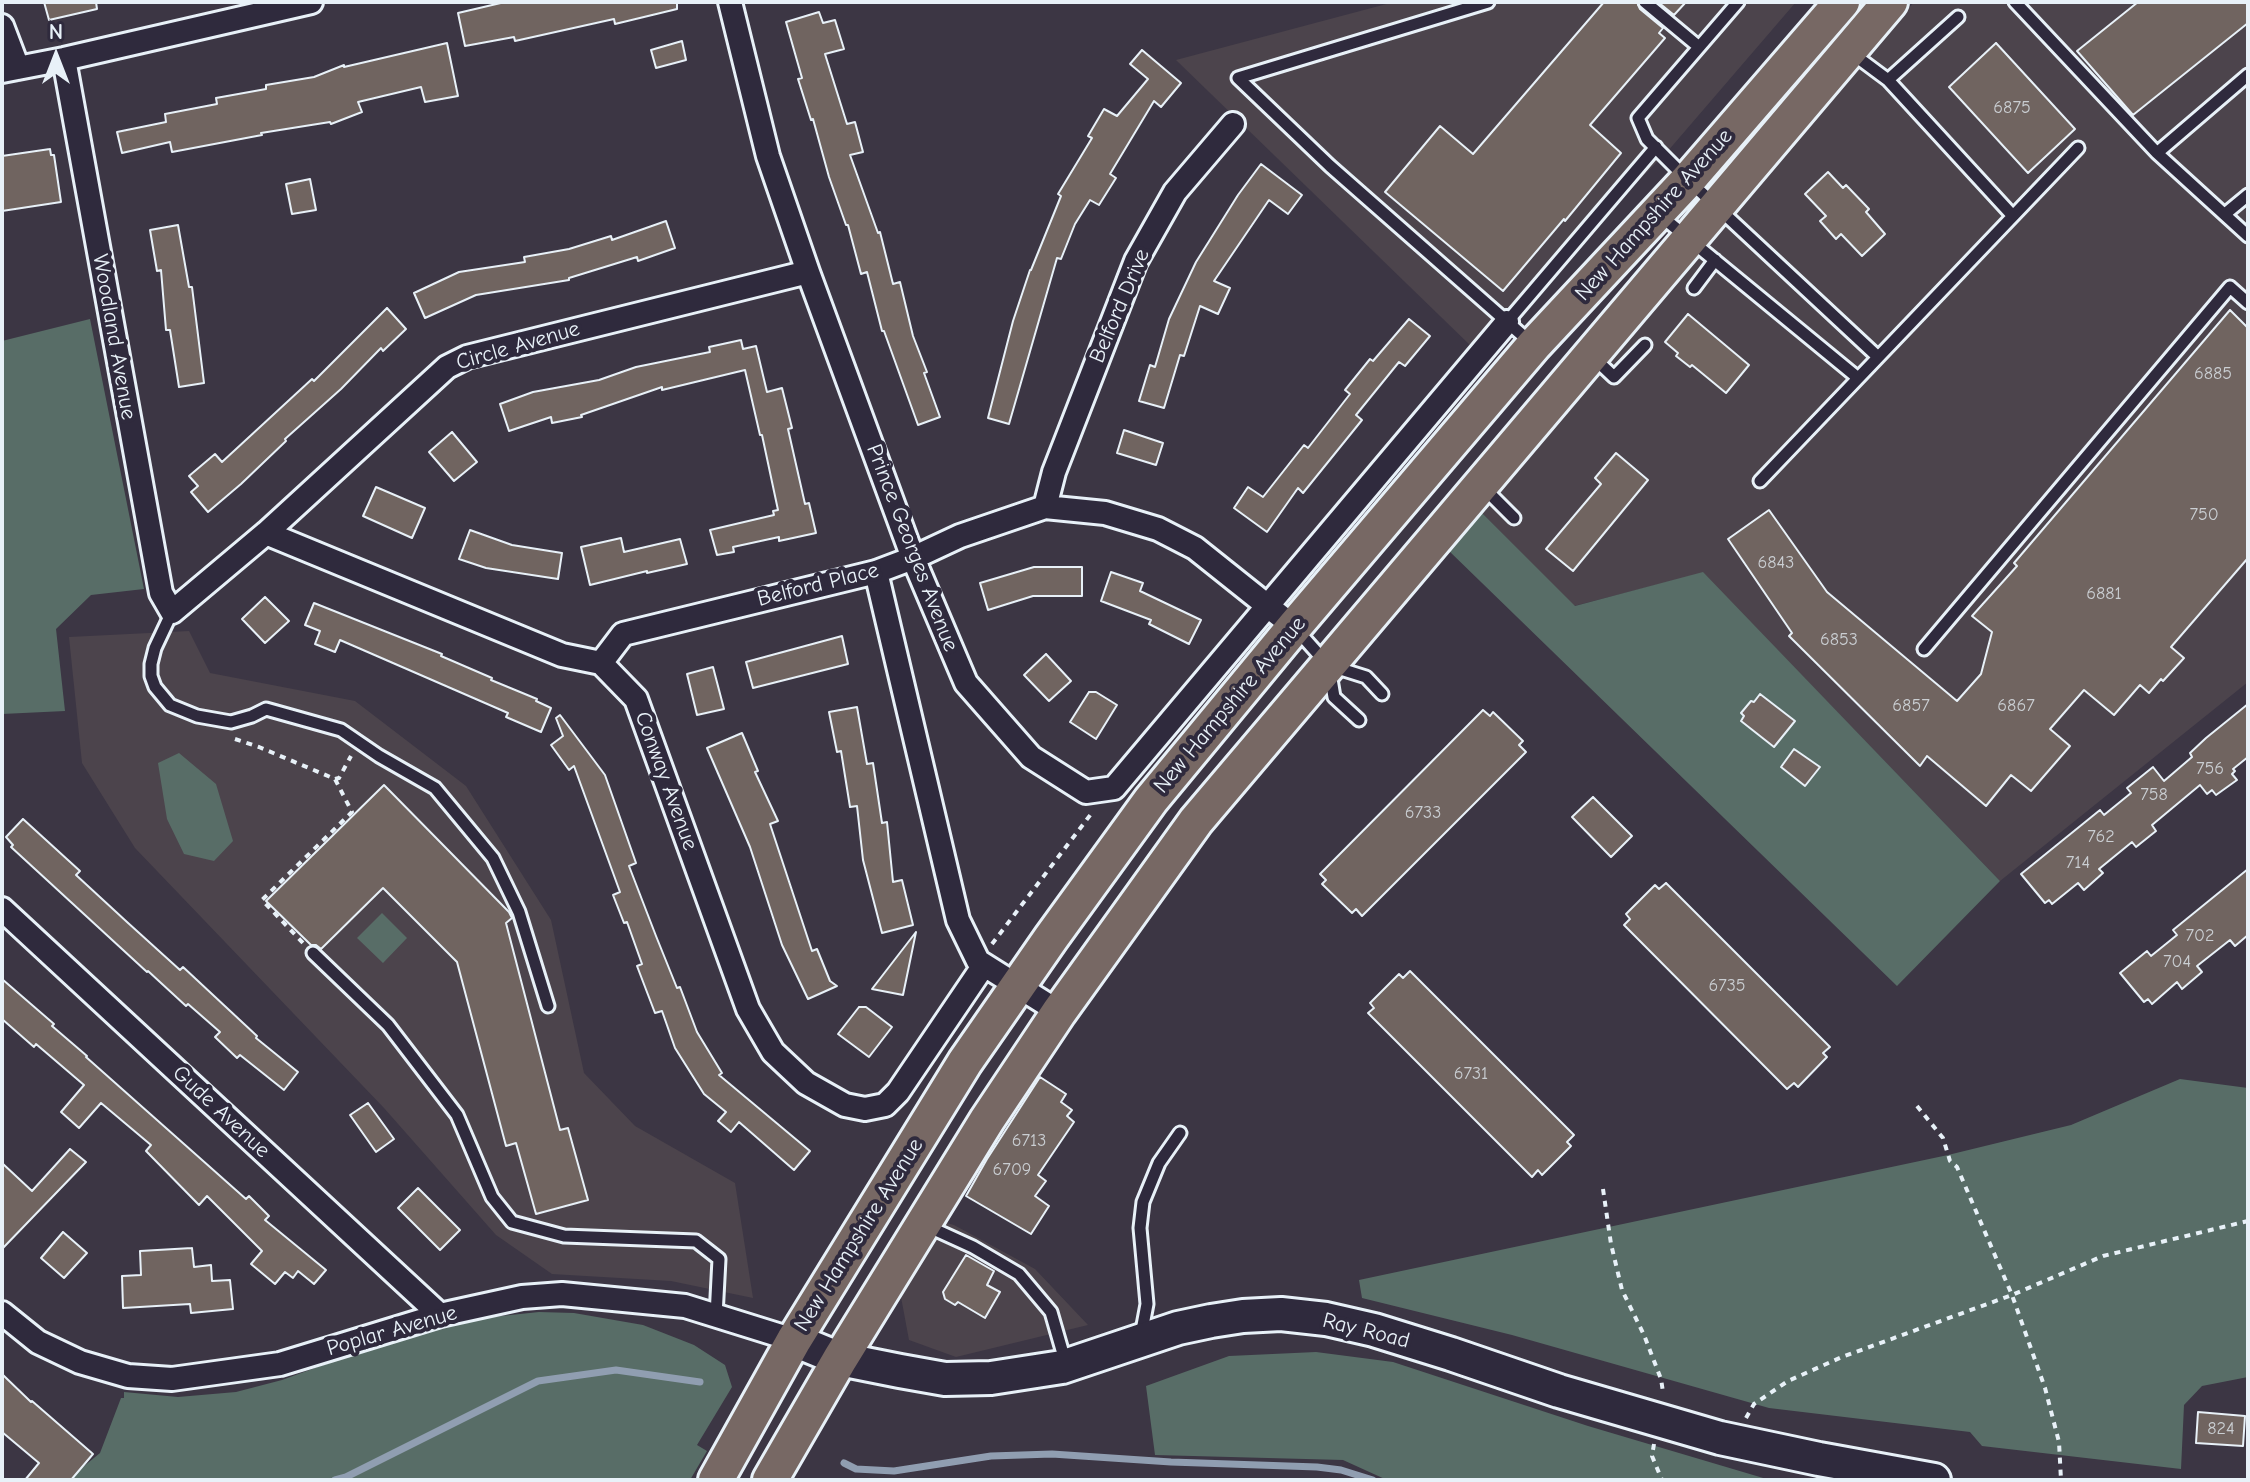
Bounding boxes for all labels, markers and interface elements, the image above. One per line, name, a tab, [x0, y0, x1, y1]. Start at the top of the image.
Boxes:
north arrow	[16, 16, 96, 96]
text: N	[49, 19, 63, 45]
house number: 6875	[1993, 97, 2031, 119]
street label: New Hampshire Avenue	[1570, 123, 1738, 307]
street label: Belford Drive	[1084, 245, 1156, 367]
street label: Woodland Avenue	[86, 252, 142, 422]
street label: Circle Avenue	[453, 316, 583, 376]
house number: 6885	[2194, 363, 2232, 385]
street label: Prince Georges Avenue	[860, 441, 964, 655]
house number: 750	[2189, 504, 2219, 526]
house number: 6843	[1758, 552, 1794, 574]
street label: Belford Place	[755, 557, 881, 613]
house number: 6881	[2086, 583, 2122, 605]
street label: New Hampshire Avenue	[1148, 611, 1312, 799]
house number: 6853	[1820, 629, 1858, 651]
house number: 6857	[1892, 695, 1930, 717]
house number: 6867	[1997, 695, 2035, 717]
street label: Conway Avenue	[629, 708, 703, 854]
house number: 756	[2196, 758, 2224, 780]
house number: 758	[2140, 784, 2168, 806]
house number: 6733	[1405, 802, 1441, 824]
house number: 762	[2087, 826, 2115, 848]
house number: 714	[2066, 852, 2090, 874]
house number: 702	[2186, 925, 2214, 947]
house number: 704	[2163, 951, 2191, 973]
house number: 6735	[1708, 975, 1746, 997]
street label: Gude Avenue	[167, 1060, 275, 1164]
house number: 6731	[1454, 1063, 1488, 1085]
house number: 6713	[1012, 1130, 1046, 1152]
street label: New Hampshire Avenue	[789, 1134, 929, 1336]
house number: 6709	[993, 1159, 1031, 1181]
street label: Poplar Avenue	[324, 1300, 460, 1362]
street label: Ray Road	[1320, 1307, 1412, 1355]
house number: 824	[2207, 1418, 2235, 1440]

